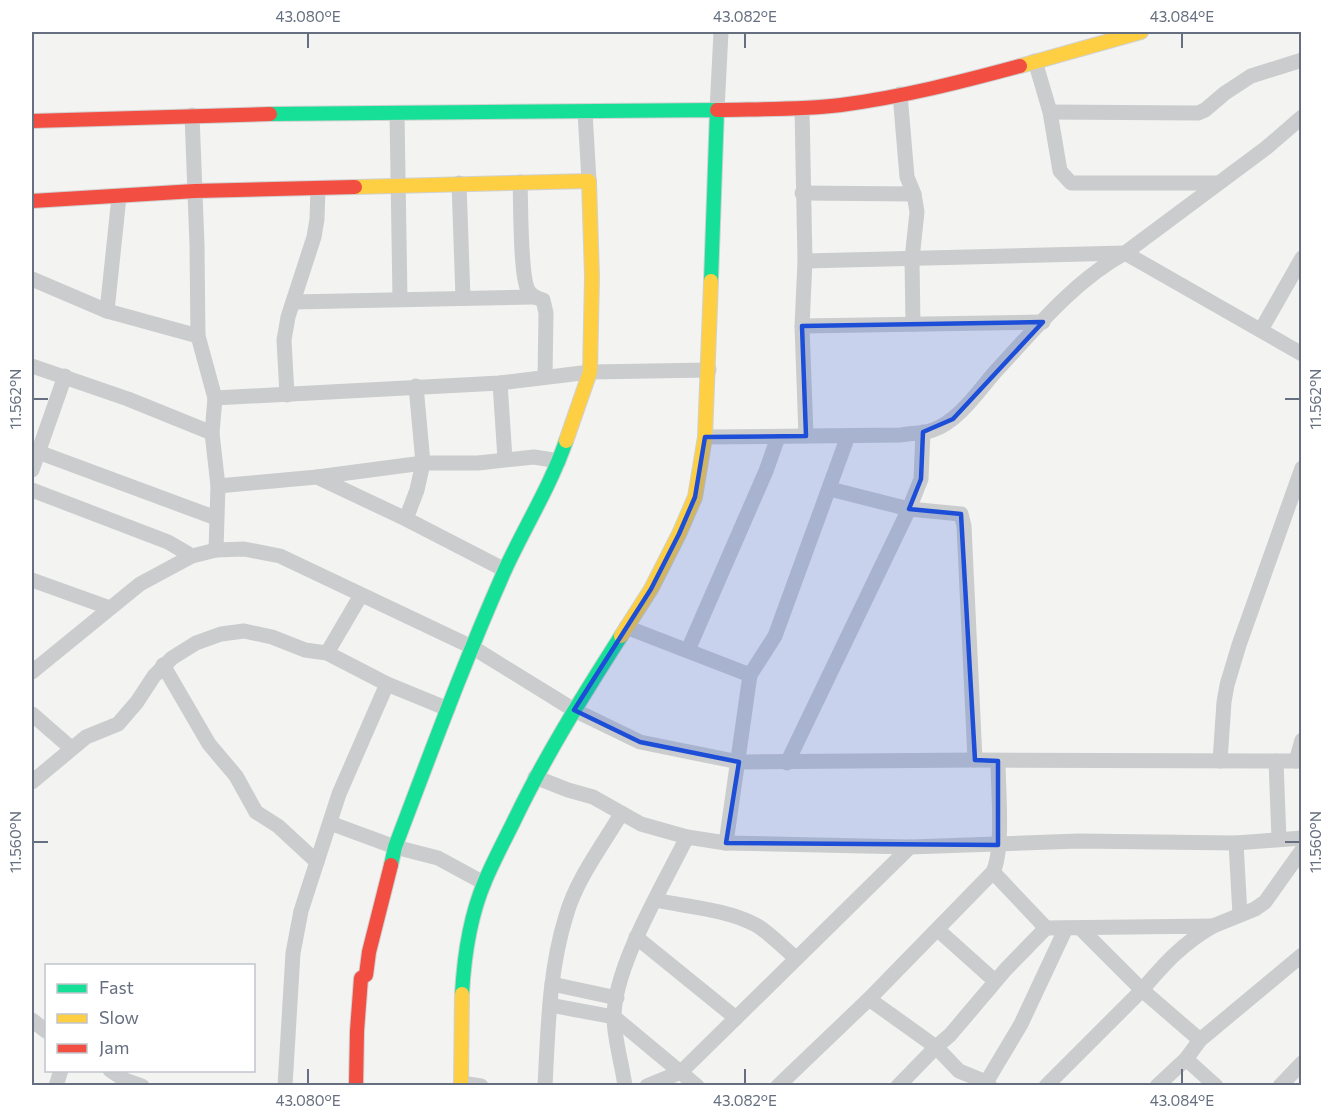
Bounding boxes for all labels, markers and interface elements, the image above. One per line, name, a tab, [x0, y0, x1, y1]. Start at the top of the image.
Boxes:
text: 43.080°E	[275, 7, 341, 25]
text: 43.082°E	[713, 7, 777, 25]
text: 43.084°E	[1150, 7, 1214, 25]
text: 11.562°N	[6, 369, 24, 429]
text: 11.562°N	[1306, 369, 1324, 429]
text: 11.560°N	[6, 811, 24, 873]
text: 11.560°N	[1306, 811, 1324, 873]
legend	[45, 964, 255, 1072]
text: Fast	[99, 976, 134, 998]
text: Slow	[99, 1006, 139, 1028]
text: Jam	[99, 1036, 129, 1058]
text: 43.080°E	[275, 1091, 341, 1109]
text: 43.082°E	[713, 1091, 777, 1109]
text: 43.084°E	[1150, 1091, 1214, 1109]

